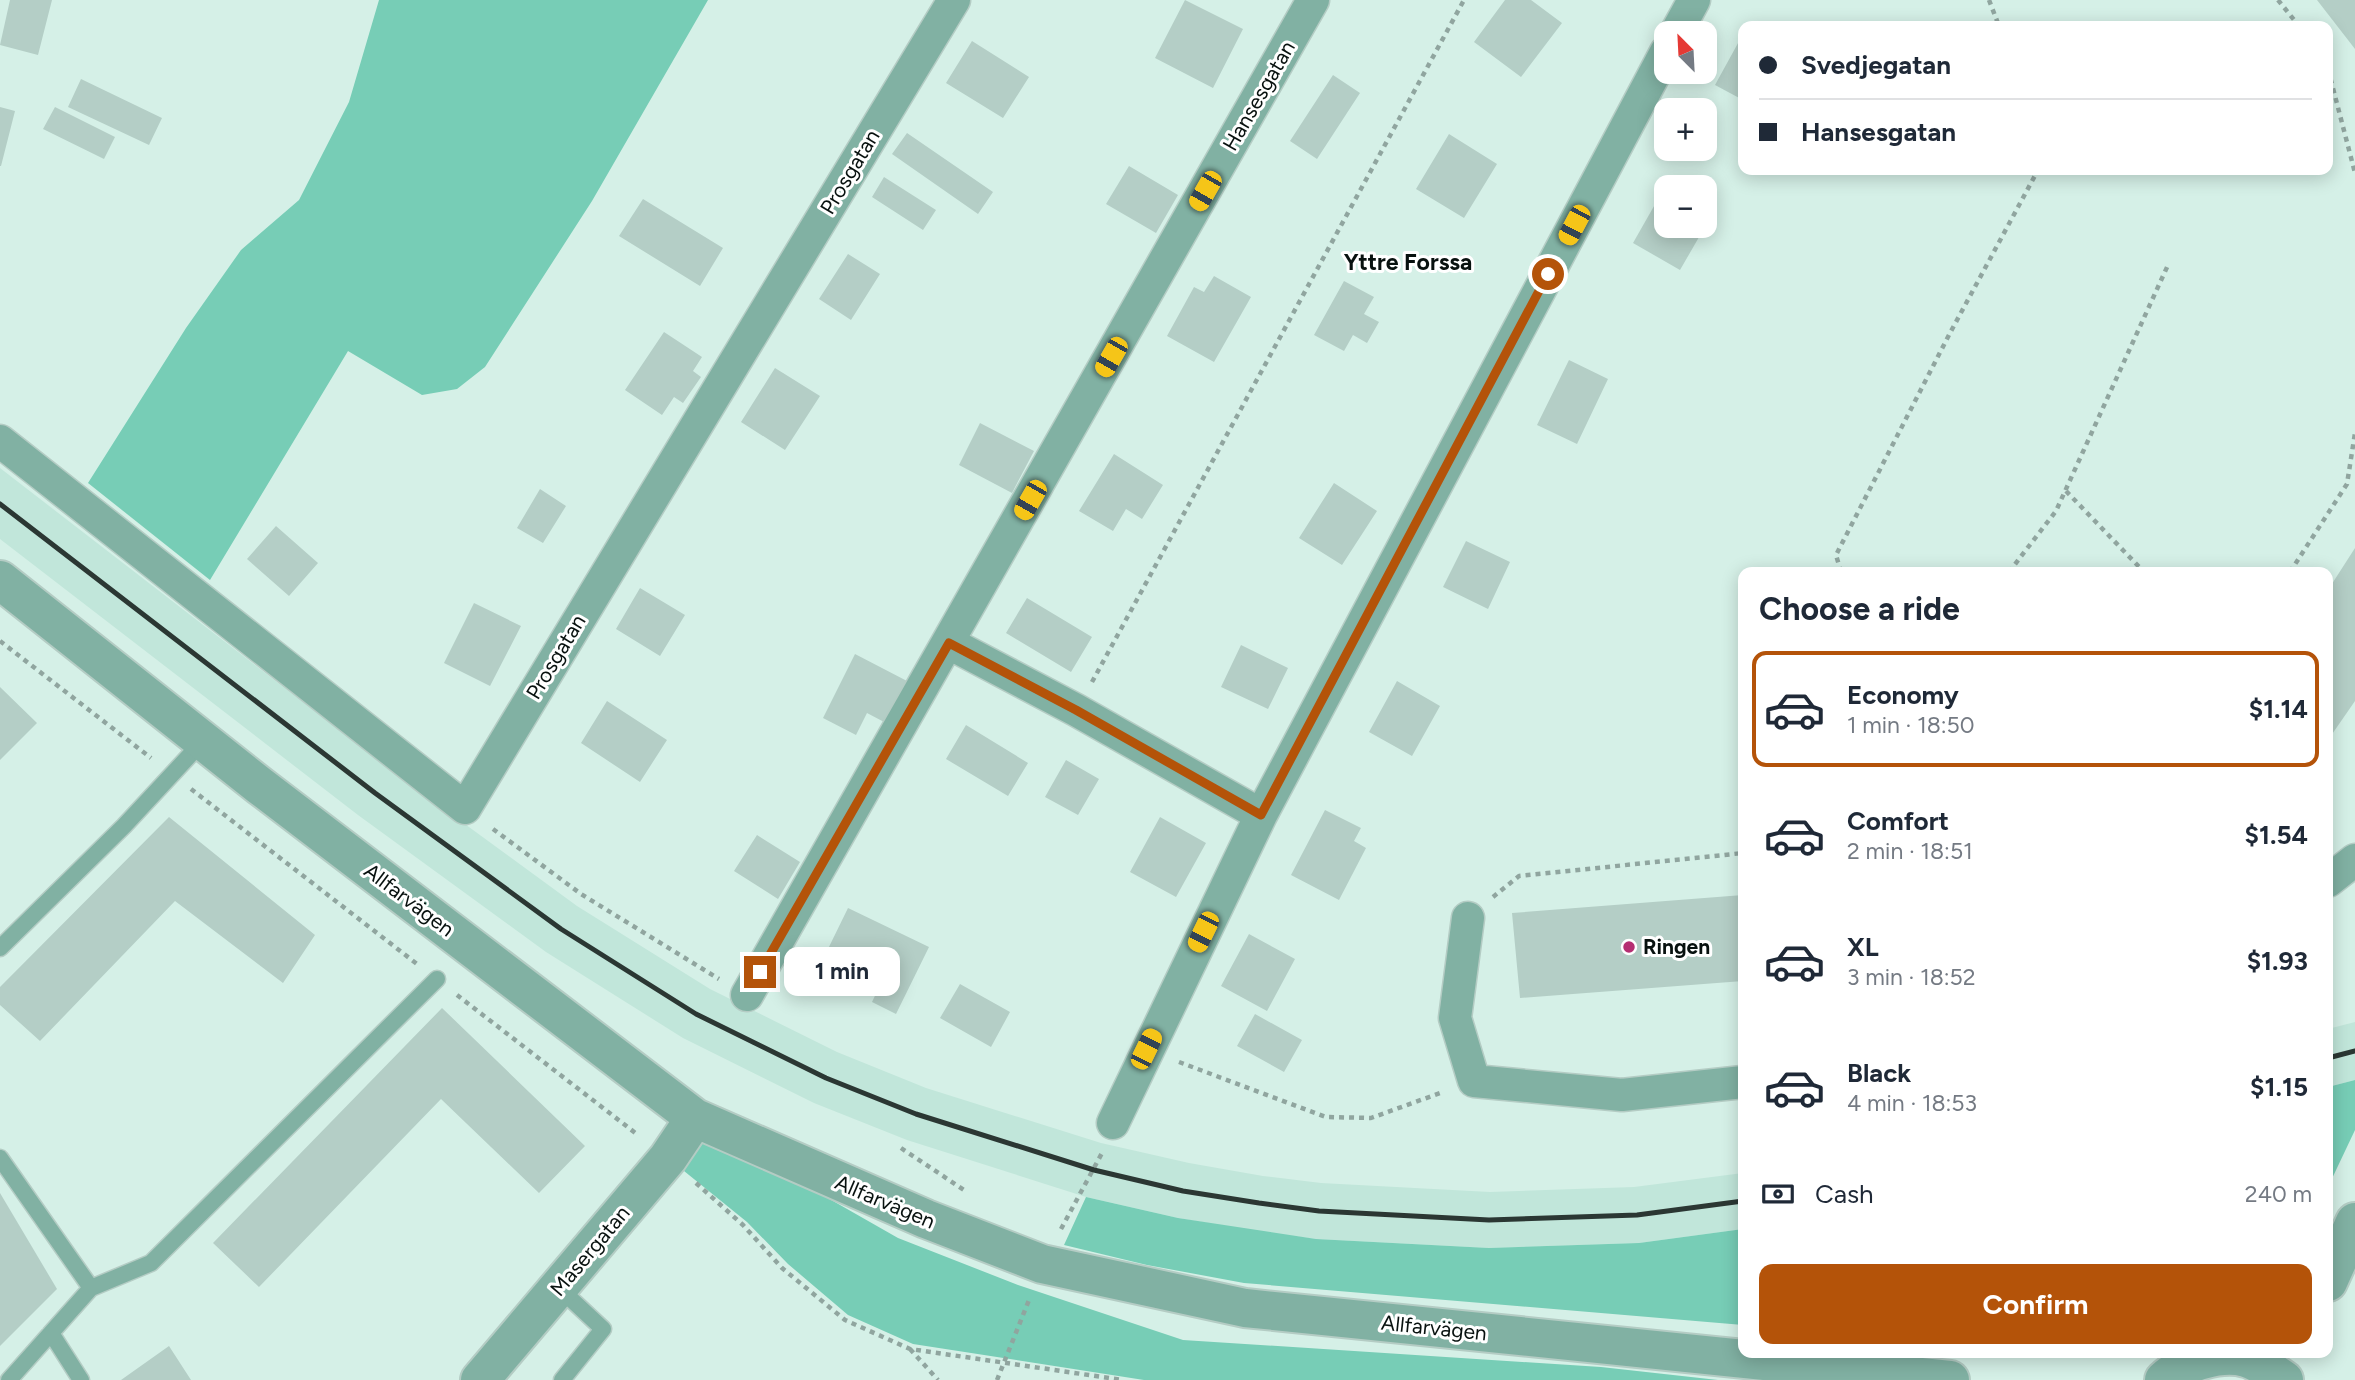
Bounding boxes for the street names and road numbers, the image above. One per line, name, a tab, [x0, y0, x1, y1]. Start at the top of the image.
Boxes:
street label: Hansesgatan	[1217, 36, 1300, 155]
street label: Prosgatan	[815, 125, 885, 219]
street label: Prosgatan	[521, 610, 591, 704]
street label: Allfarvägen	[359, 858, 459, 942]
street label: Allfarvägen	[831, 1169, 939, 1234]
street label: Masergatan	[545, 1200, 635, 1301]
street label: Allfarvägen	[1380, 1310, 1488, 1345]

